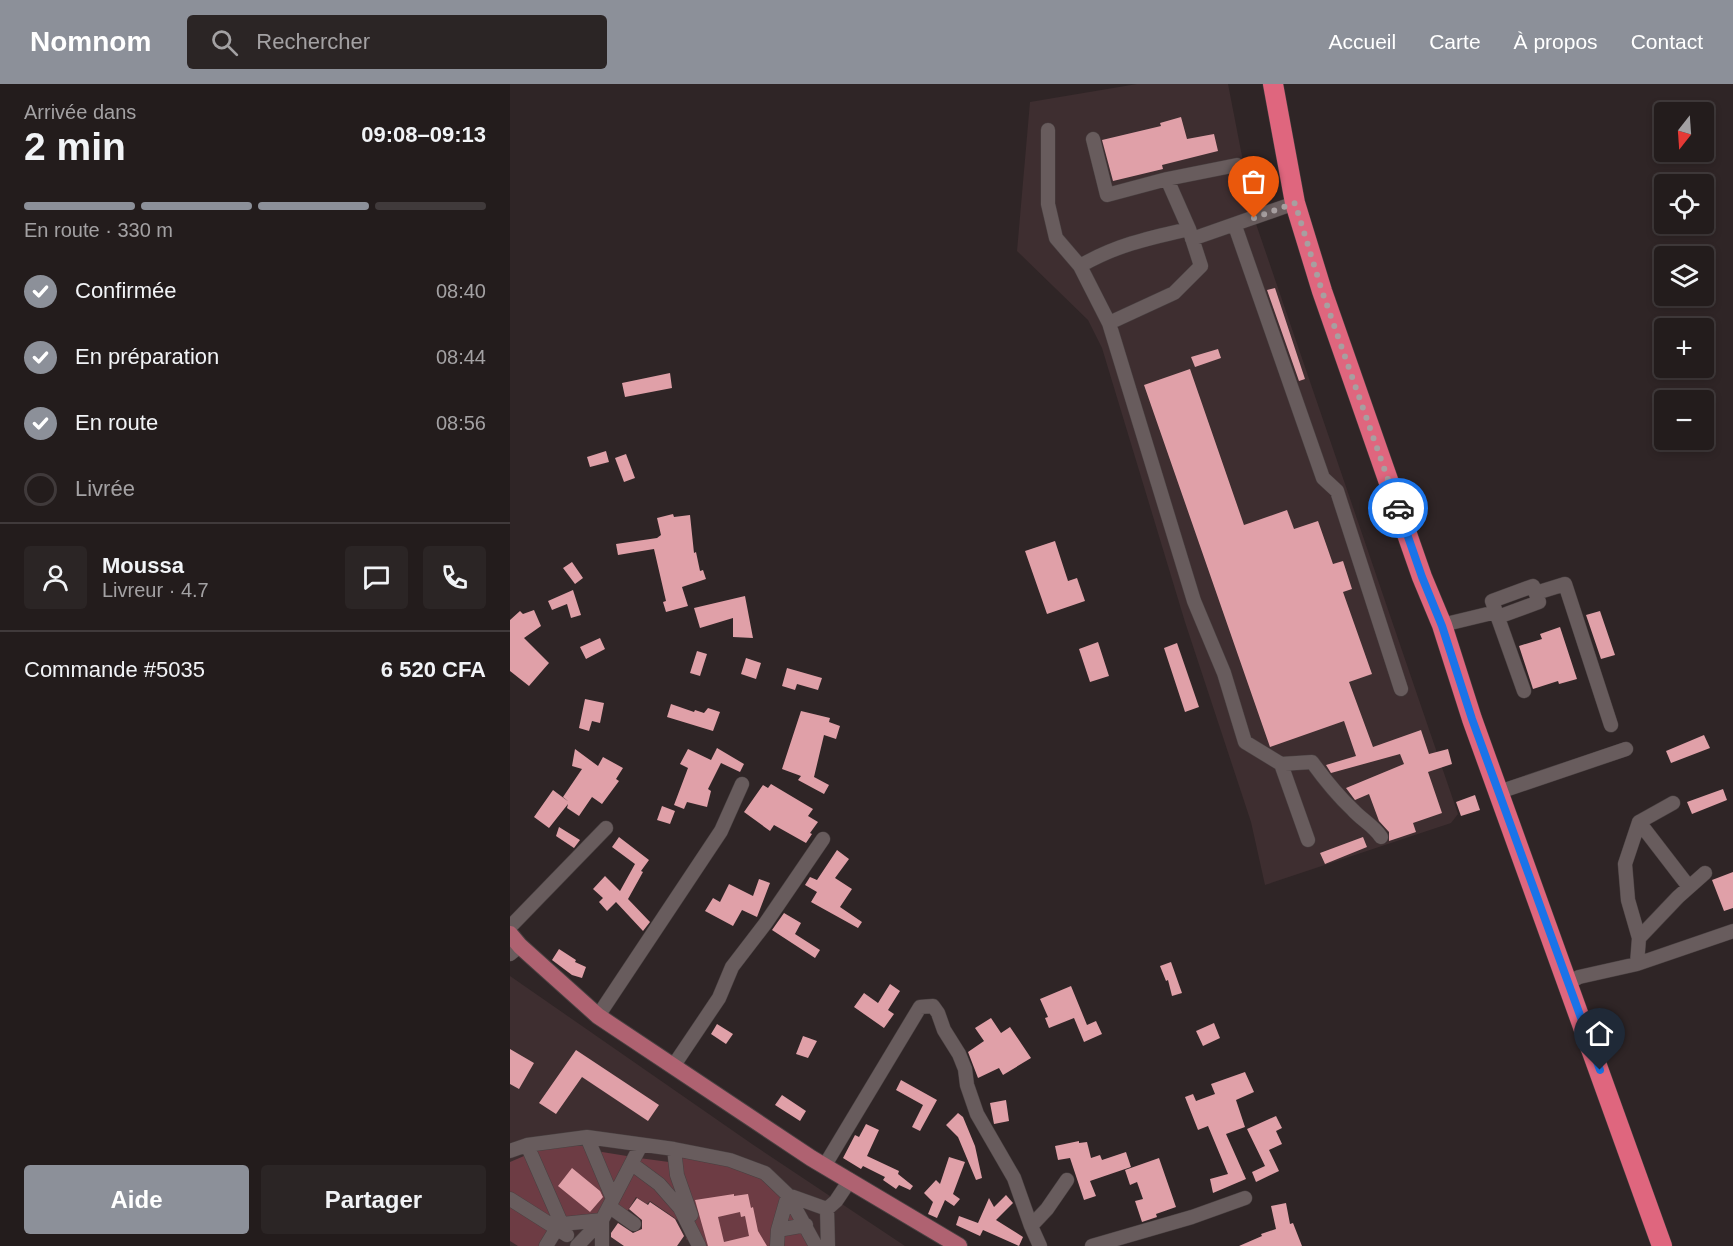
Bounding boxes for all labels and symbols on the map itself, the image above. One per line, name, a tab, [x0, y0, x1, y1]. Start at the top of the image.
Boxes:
north arrow	[1654, 102, 1714, 162]
pin	[1228, 156, 1279, 218]
courier	[1368, 478, 1428, 538]
pin	[1574, 1008, 1625, 1070]

